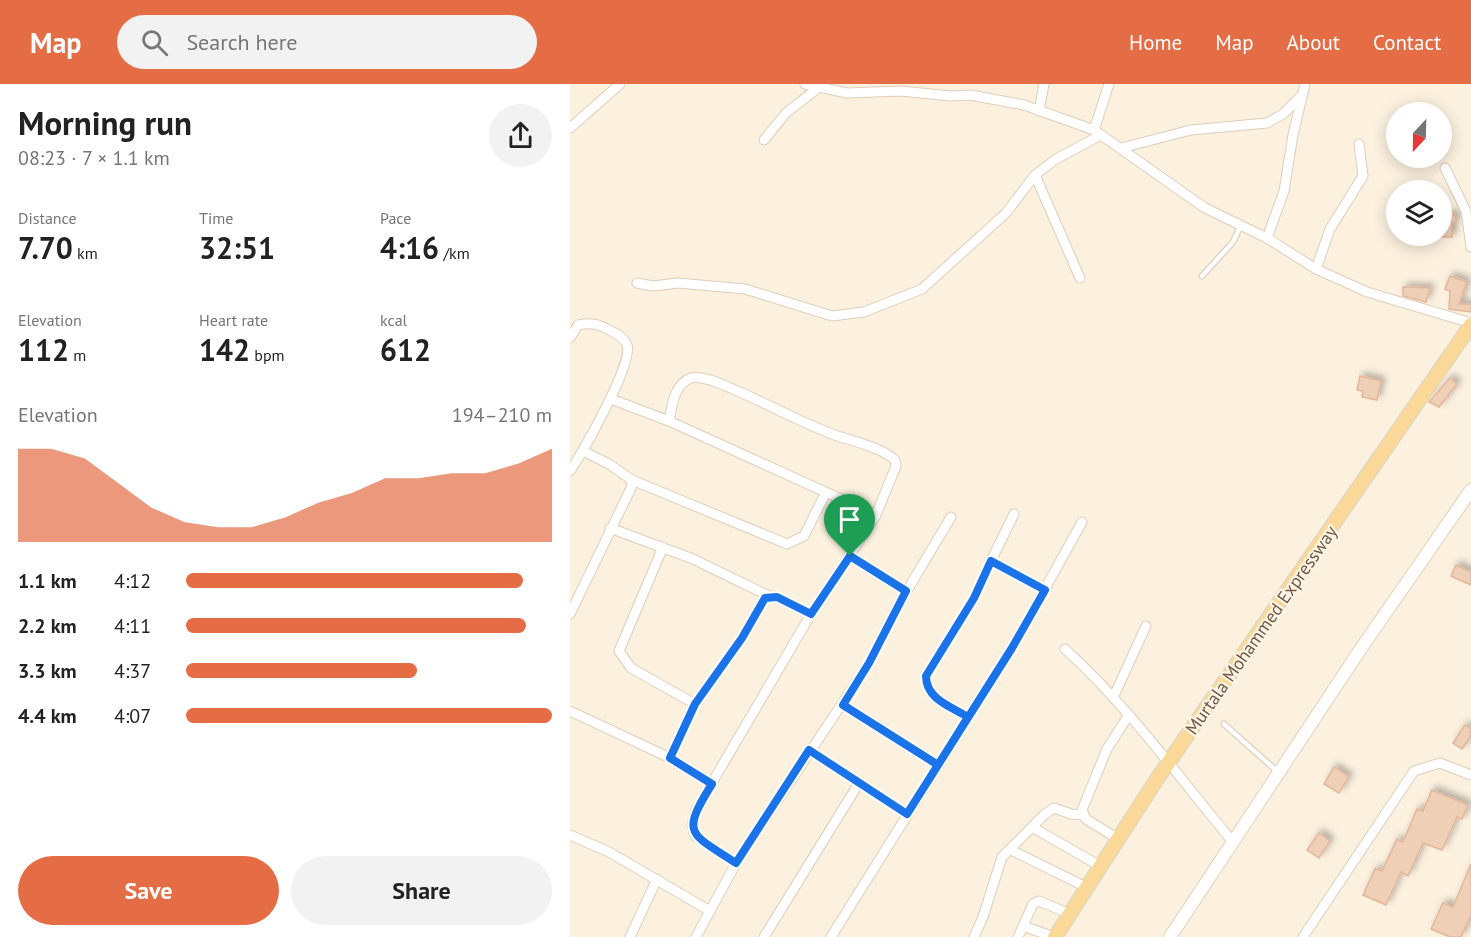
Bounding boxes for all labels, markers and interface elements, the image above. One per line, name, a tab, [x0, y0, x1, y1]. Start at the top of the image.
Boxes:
search box	[117, 15, 537, 69]
text: Map	[30, 24, 81, 61]
icon: search	[138, 26, 171, 59]
text: Search here	[186, 28, 297, 56]
text: Home	[1129, 29, 1182, 56]
text: Map	[1215, 29, 1254, 56]
text: About	[1287, 29, 1340, 56]
text: Contact	[1373, 29, 1441, 56]
text: Morning run	[18, 101, 192, 144]
north arrow	[1386, 102, 1452, 168]
map controls	[1386, 102, 1452, 246]
button: share	[489, 104, 552, 167]
text: 08:23 · 7 × 1.1 km	[18, 145, 170, 171]
button: layers	[1386, 180, 1452, 246]
text: Distance	[18, 208, 77, 228]
text: Time	[199, 208, 233, 228]
text: Pace	[380, 208, 411, 228]
text: 7.70	[18, 228, 73, 267]
text: 32:51	[199, 228, 275, 267]
text: 4:16	[380, 228, 439, 267]
text: km	[73, 243, 98, 263]
text: /km	[439, 243, 470, 263]
text: Elevation	[18, 310, 82, 330]
text: Heart rate	[199, 310, 268, 330]
text: kcal	[380, 310, 407, 330]
text: 112	[18, 330, 69, 369]
text: 142	[199, 330, 250, 369]
text: 612	[380, 330, 431, 369]
text: m	[69, 345, 86, 365]
text: bpm	[250, 345, 285, 365]
text: Elevation	[18, 402, 98, 428]
text: 194–210 m	[452, 402, 552, 428]
pin	[824, 494, 875, 556]
icon: arrive	[833, 503, 866, 536]
street label: Murtala Mohammed Expressway	[1180, 521, 1342, 739]
text: 1.1 km	[18, 568, 77, 594]
text: 4:12	[114, 568, 151, 594]
text: 2.2 km	[18, 613, 77, 639]
text: 4:11	[114, 613, 151, 639]
text: 3.3 km	[18, 658, 77, 684]
text: 4:37	[114, 658, 151, 684]
text: 4.4 km	[18, 703, 77, 729]
text: 4:07	[114, 703, 151, 729]
button: Save	[18, 856, 279, 925]
button: Share	[291, 856, 552, 925]

